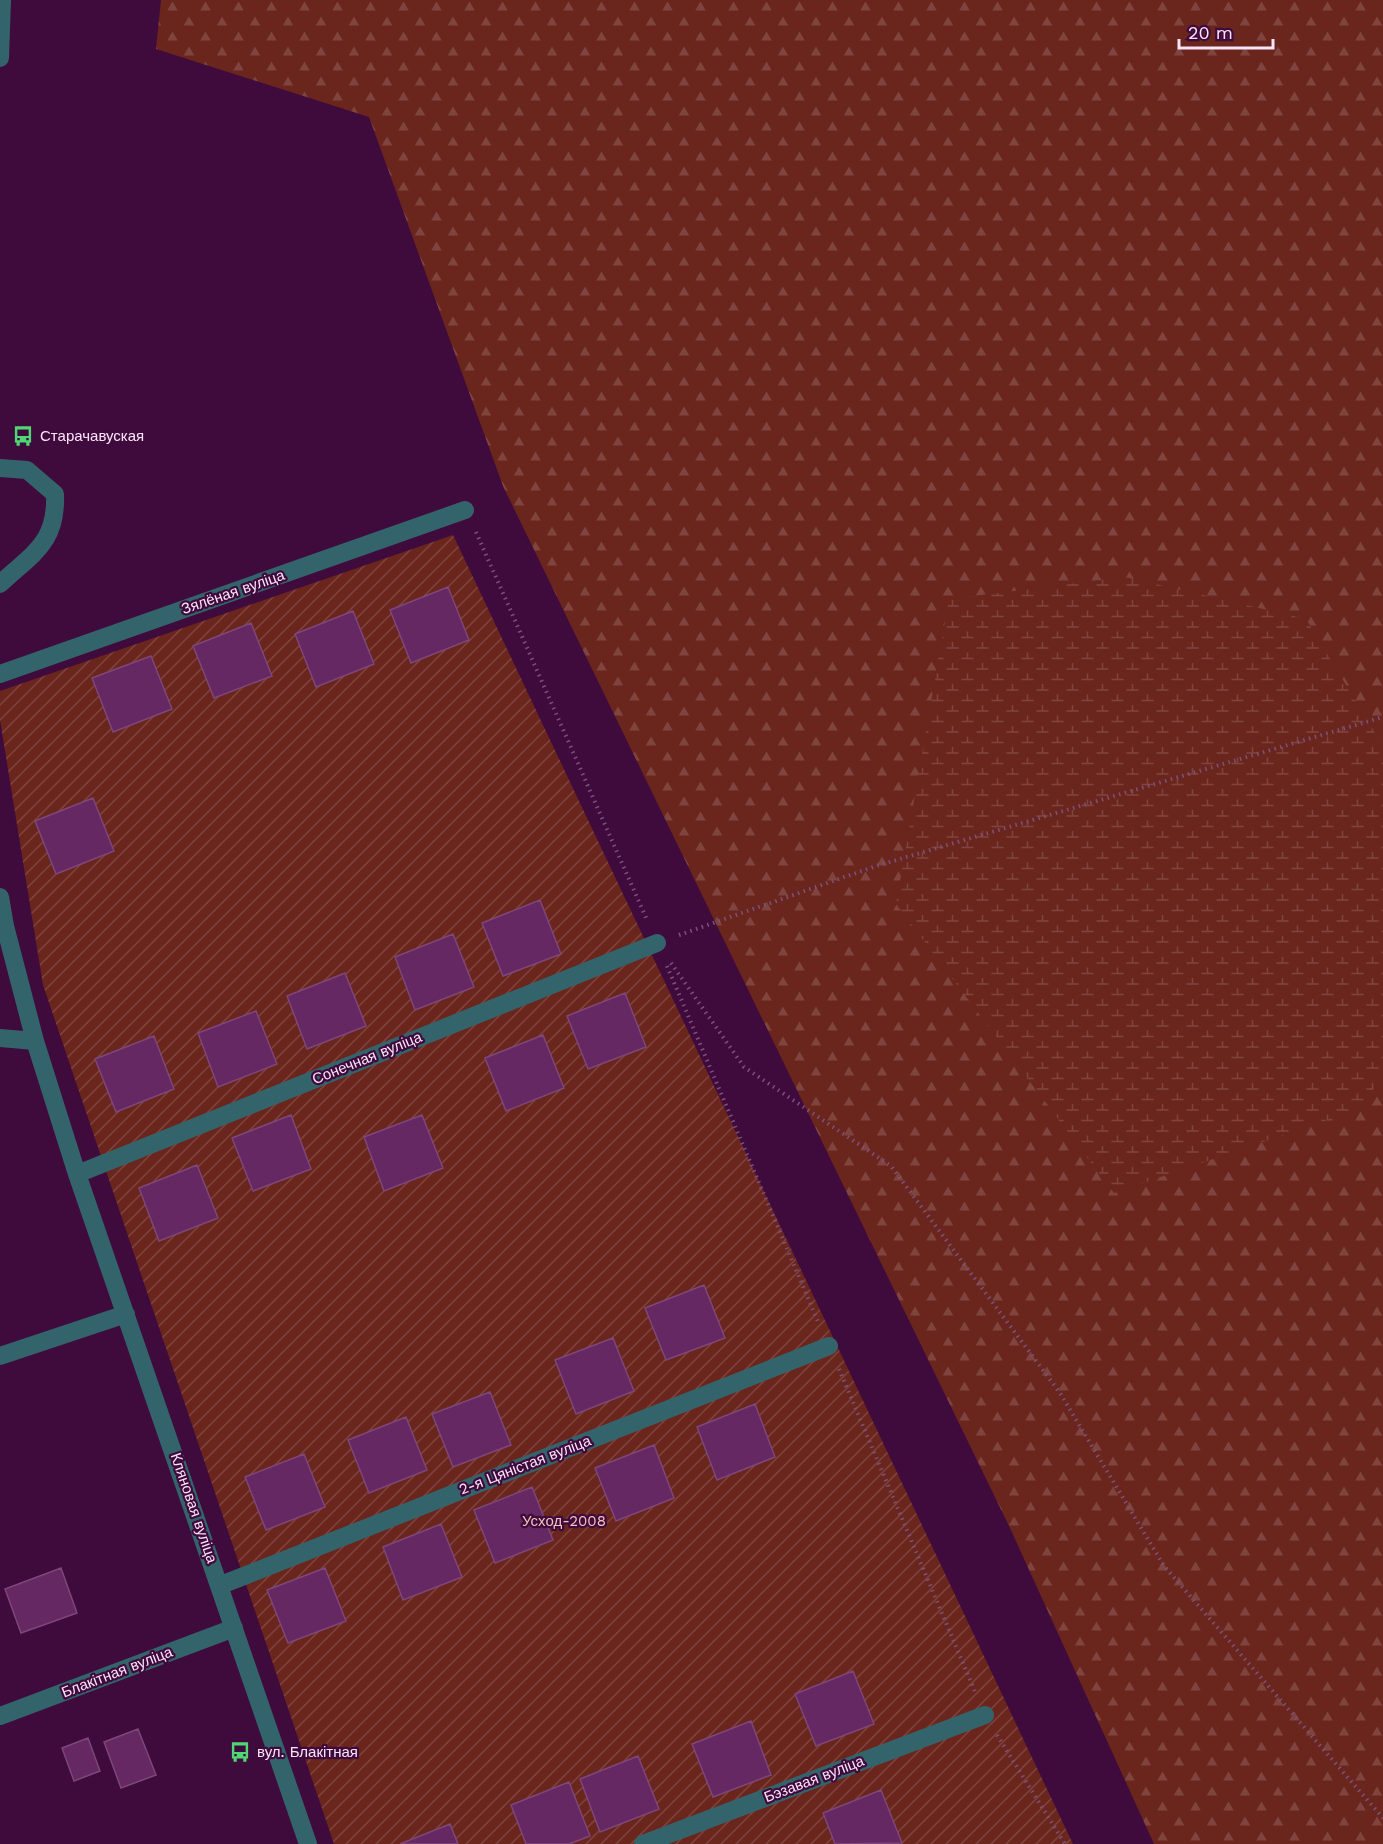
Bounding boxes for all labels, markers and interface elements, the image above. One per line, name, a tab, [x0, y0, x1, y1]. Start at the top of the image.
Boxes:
scale bar	[1179, 12, 1274, 50]
text: 20 m	[1188, 22, 1233, 43]
bus stop icon: Старачавуская	[11, 424, 35, 448]
place label: Старачавуская	[40, 427, 144, 445]
street label: Зялёная вуліца	[179, 566, 288, 618]
street label: Сонечная вуліца	[309, 1028, 425, 1088]
street label: 2-я Цяністая вуліца	[457, 1431, 594, 1498]
street label: Кляновая вуліца	[167, 1450, 222, 1566]
park label: Усход-2008	[522, 1512, 606, 1530]
street label: Блакітная вуліца	[59, 1642, 176, 1701]
bus stop icon: вул. Блакітная	[228, 1740, 252, 1764]
place label: вул. Блакітная	[257, 1743, 358, 1761]
street label: Бэзавая вуліца	[761, 1751, 867, 1806]

